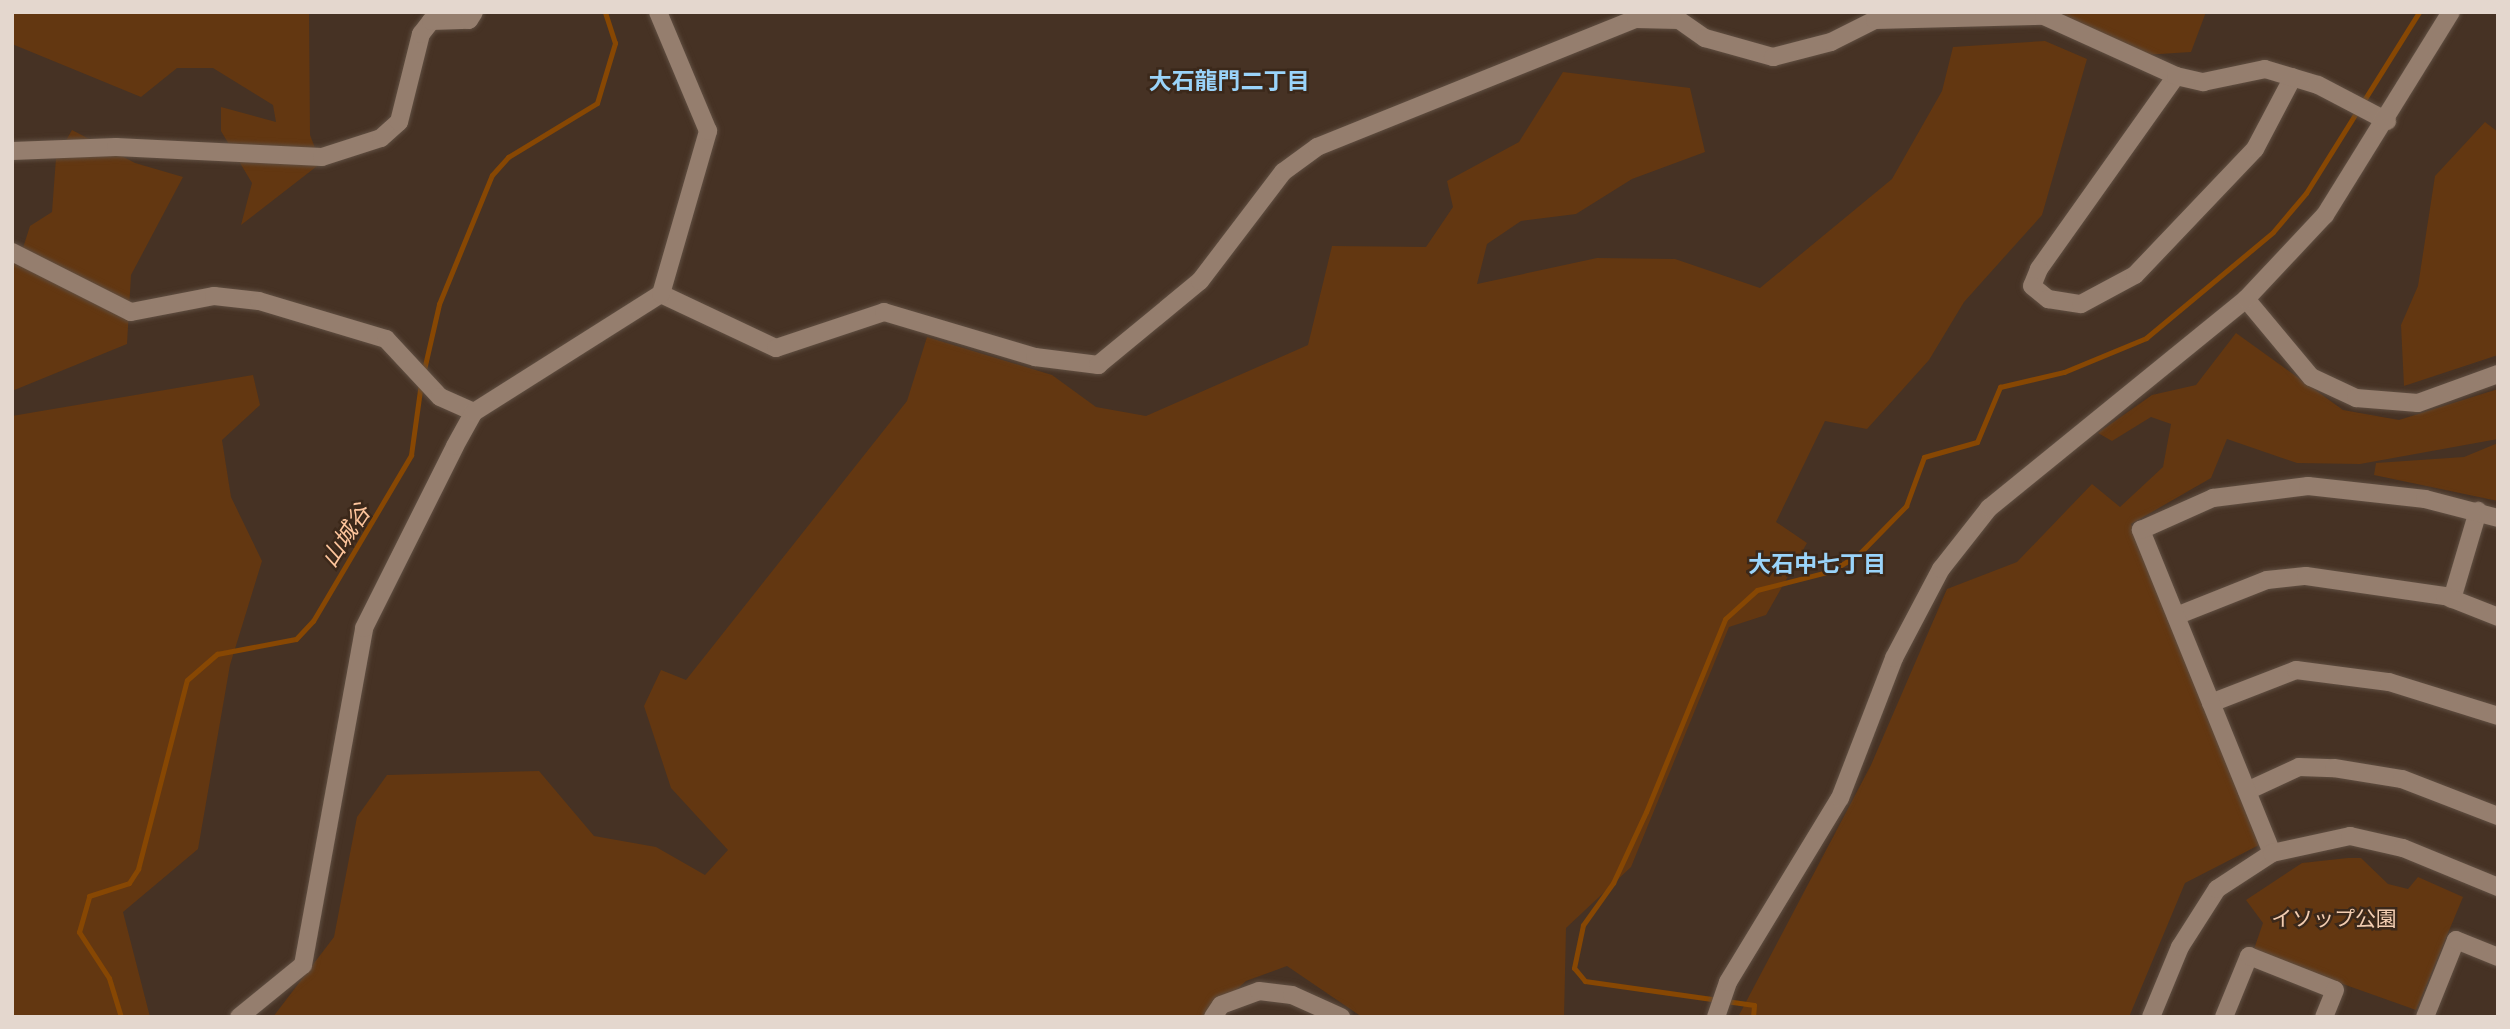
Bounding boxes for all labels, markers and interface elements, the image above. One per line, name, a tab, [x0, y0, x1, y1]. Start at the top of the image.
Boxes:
district label: 大石龍門二丁目	[1149, 66, 1309, 94]
water label: 山城谷	[315, 499, 375, 571]
district label: 大石中七丁目	[1748, 549, 1886, 577]
park label: イソップ公園	[2271, 905, 2397, 931]

